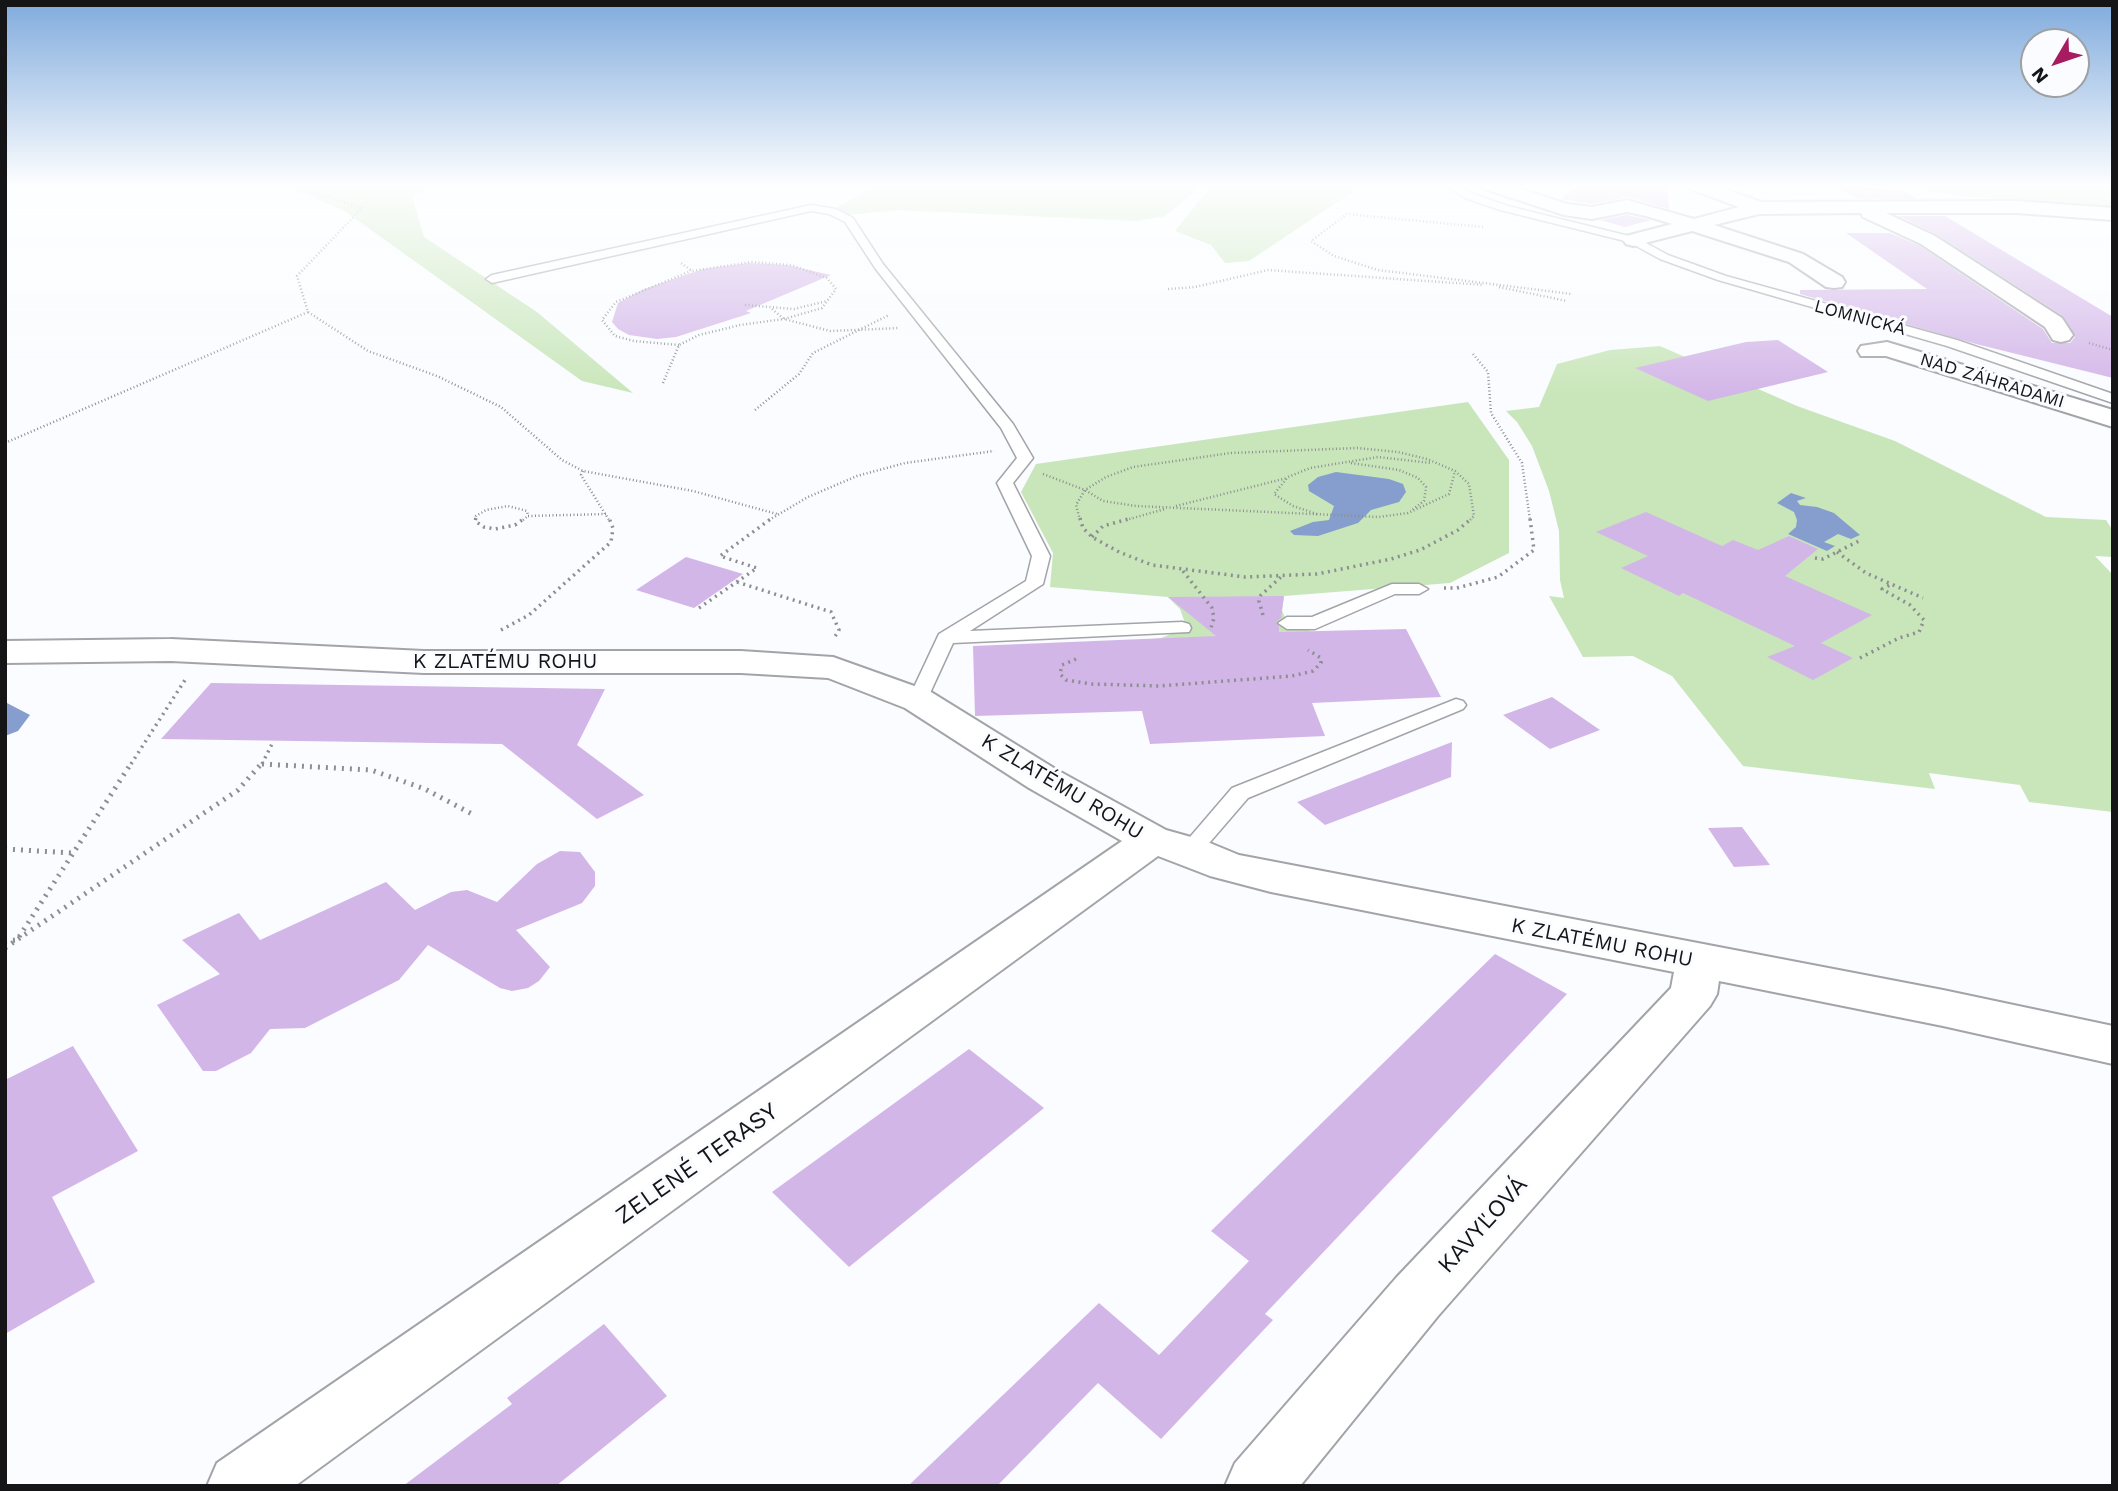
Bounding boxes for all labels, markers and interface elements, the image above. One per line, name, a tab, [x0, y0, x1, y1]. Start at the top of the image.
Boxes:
north arrow	[2020, 28, 2090, 98]
text: N	[2026, 63, 2053, 88]
street label: LOMNICKÁ	[1812, 295, 1908, 341]
street label: NAD ZÁHRADAMI	[1917, 349, 2067, 413]
street label: K ZLATÉMU ROHU	[413, 649, 597, 675]
street label: K ZLATÉMU ROHU	[976, 729, 1148, 845]
street label: K ZLATÉMU ROHU	[1509, 913, 1695, 973]
street label: ZELENÉ TERASY	[610, 1097, 784, 1231]
street label: KAVYĽOVÁ	[1432, 1171, 1534, 1279]

